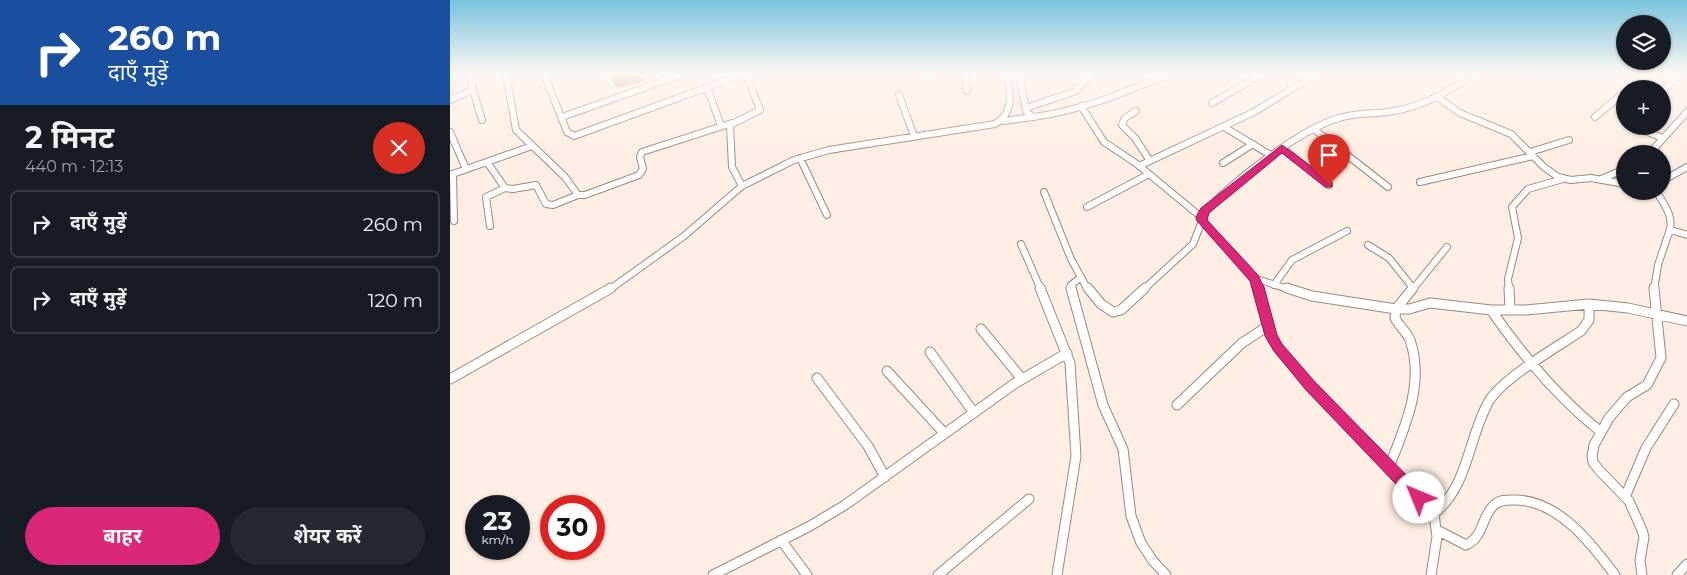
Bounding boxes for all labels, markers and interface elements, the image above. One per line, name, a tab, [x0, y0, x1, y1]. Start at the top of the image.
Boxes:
map controls	[1616, 15, 1671, 200]
button: layers	[1616, 15, 1671, 70]
text: 260 m	[108, 16, 221, 59]
icon: right	[25, 20, 90, 85]
text: दाएँ मुड़ें	[108, 59, 168, 86]
button: +	[1616, 80, 1671, 135]
text: 2 मिनट	[25, 119, 114, 156]
button: close	[373, 122, 425, 174]
pin	[1308, 134, 1350, 185]
icon: arrive	[1315, 141, 1343, 169]
button: −	[1616, 145, 1671, 200]
text: 440 m · 12:13	[25, 157, 123, 176]
icon: right	[27, 210, 55, 238]
text: दाएँ मुड़ें	[70, 211, 126, 234]
text: 260 m	[363, 213, 423, 236]
icon: right	[27, 286, 55, 314]
text: दाएँ मुड़ें	[70, 287, 126, 310]
text: 120 m	[368, 289, 423, 312]
position arrow	[1392, 471, 1444, 523]
speed limit sign: 30	[540, 495, 605, 560]
text: 23	[483, 506, 512, 536]
button: बाहर	[25, 507, 220, 565]
button: शेयर करें	[230, 507, 425, 565]
text: km/h	[481, 532, 514, 547]

